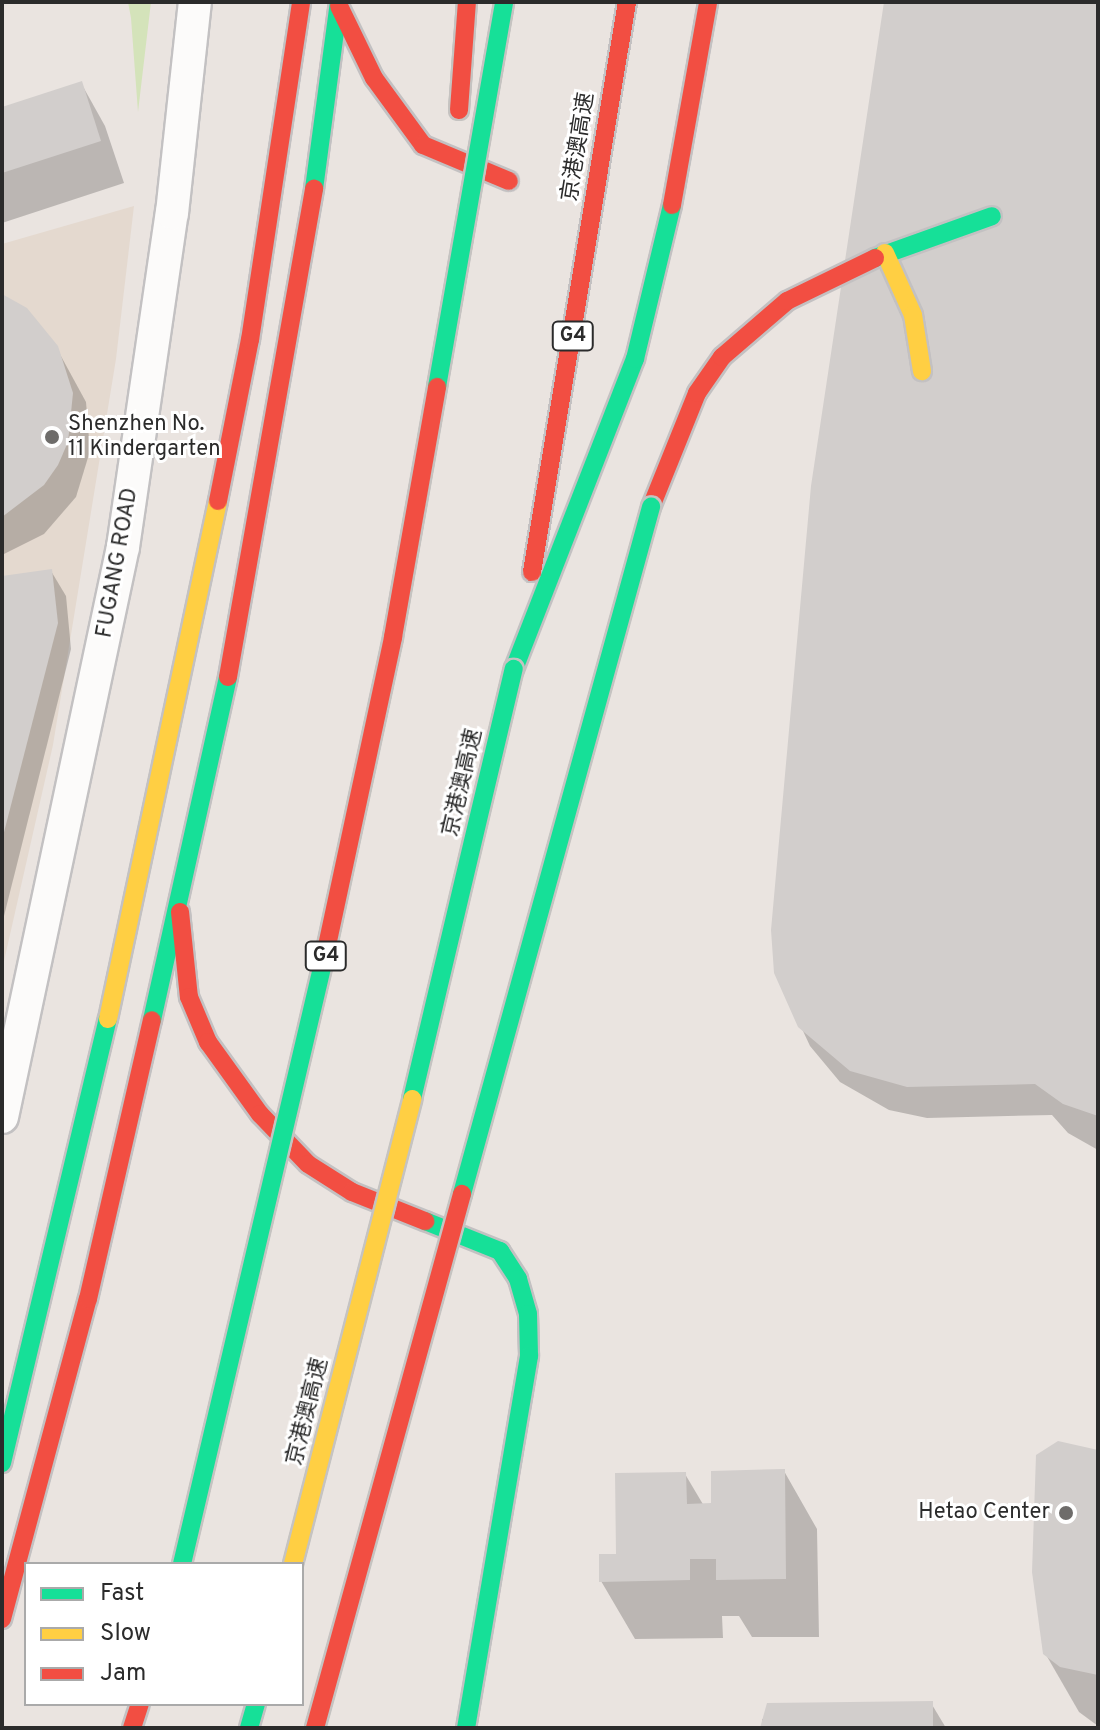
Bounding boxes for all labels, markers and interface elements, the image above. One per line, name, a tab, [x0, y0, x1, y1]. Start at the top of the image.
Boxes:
street label: 京港澳高速	[557, 91, 601, 203]
road number: G4	[551, 320, 595, 352]
place label: Shenzhen No. 11 Kindergarten	[68, 411, 221, 462]
marker: Shenzhen No. 11 Kindergarten	[43, 428, 61, 446]
street label: FUGANG ROAD	[92, 486, 144, 640]
street label: 京港澳高速	[438, 726, 488, 840]
road number: G4	[304, 940, 348, 972]
street label: 京港澳高速	[282, 1355, 334, 1469]
place label: Hetao Center	[918, 1500, 1050, 1526]
marker: Hetao Center	[1057, 1504, 1075, 1522]
legend	[24, 1562, 304, 1706]
text: Fast	[100, 1579, 144, 1609]
text: Slow	[100, 1619, 151, 1649]
text: Jam	[100, 1659, 146, 1689]

